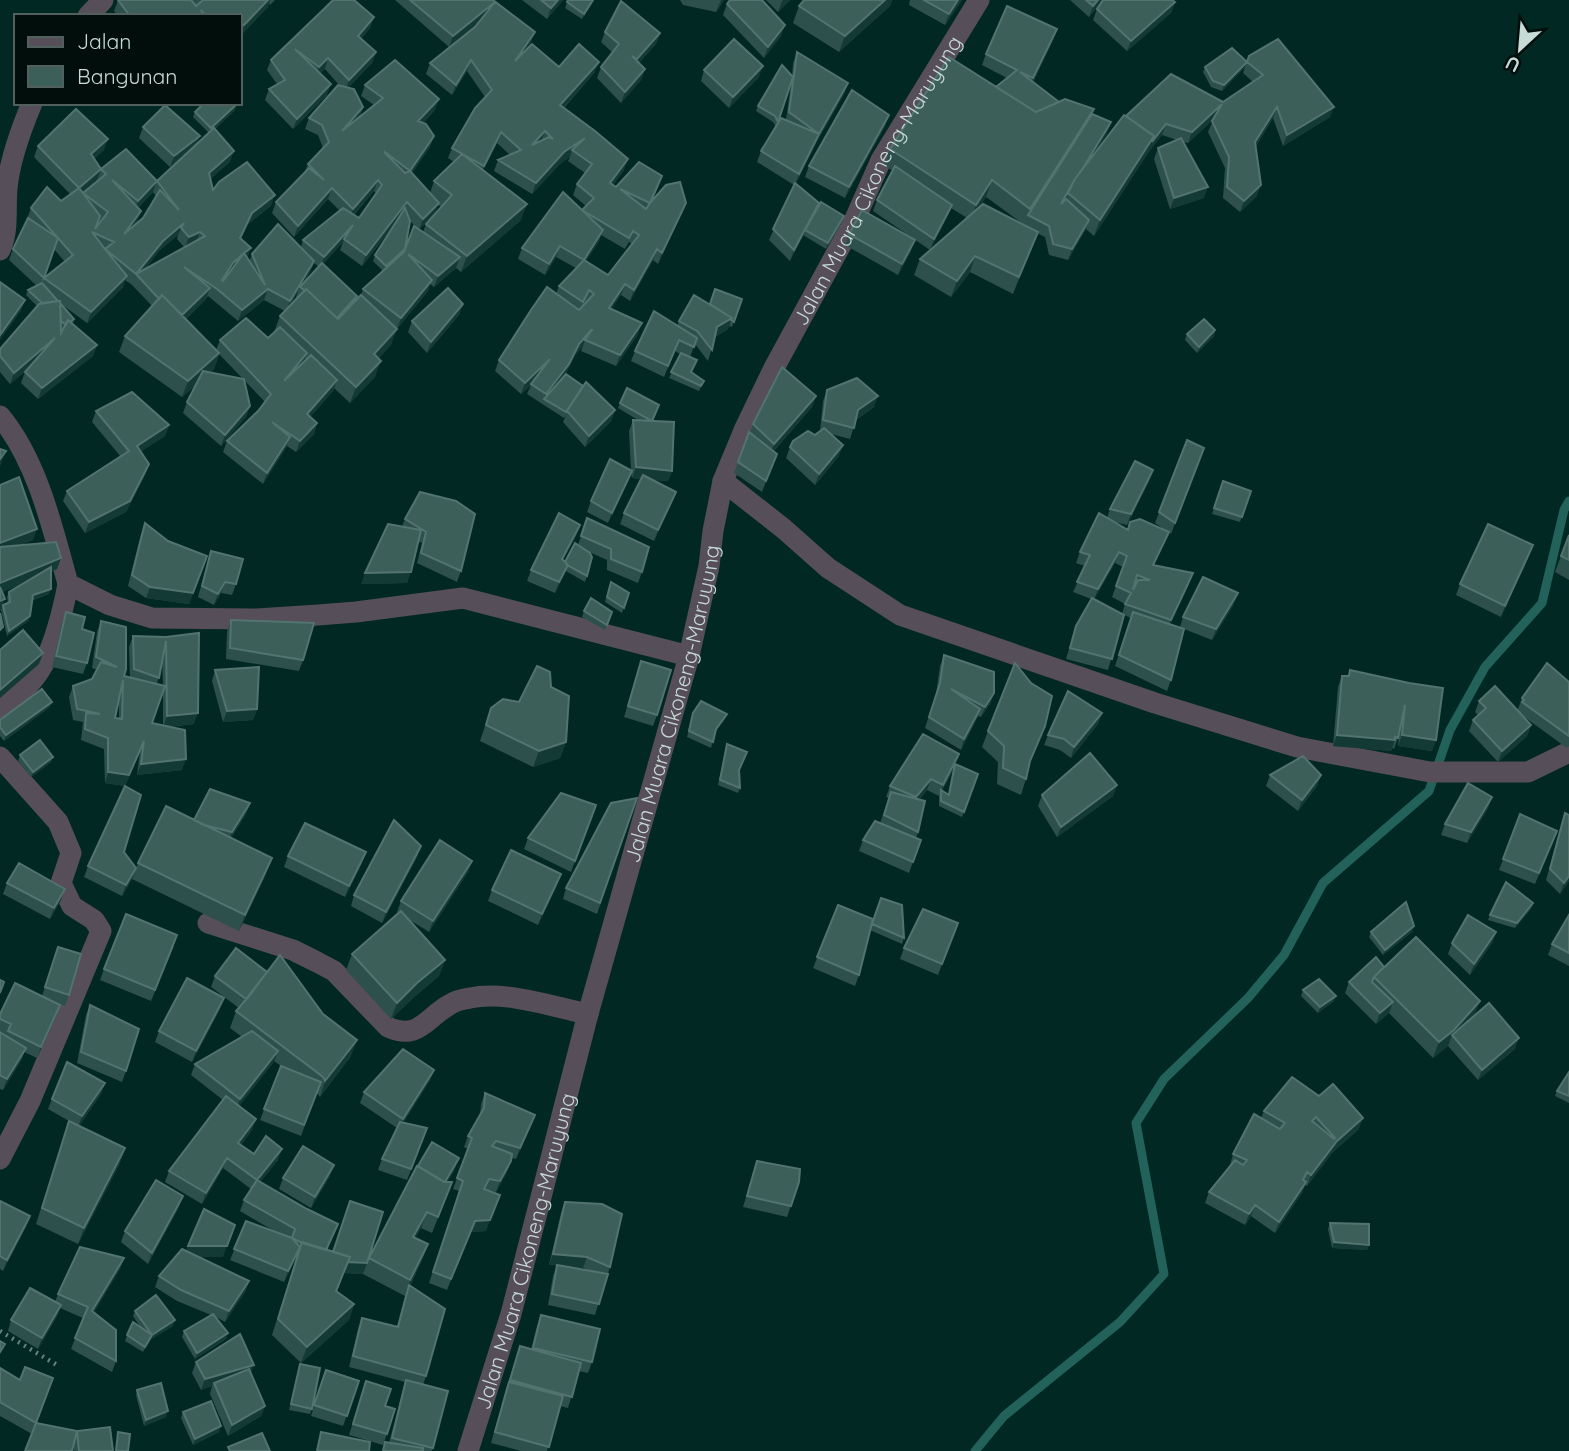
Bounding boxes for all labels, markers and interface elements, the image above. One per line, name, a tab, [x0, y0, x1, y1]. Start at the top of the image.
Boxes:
legend	[14, 14, 242, 105]
north arrow	[1485, 14, 1555, 84]
text: Jalan	[77, 28, 131, 54]
street label: Jalan Muara Cikoneng-Maruyung	[787, 31, 967, 330]
text: U	[1501, 51, 1524, 78]
text: Bangunan	[77, 63, 177, 89]
street label: Jalan Muara Cikoneng-Maruyung	[618, 544, 724, 865]
street label: Jalan Muara Cikoneng-Maruyung	[469, 1090, 580, 1412]

